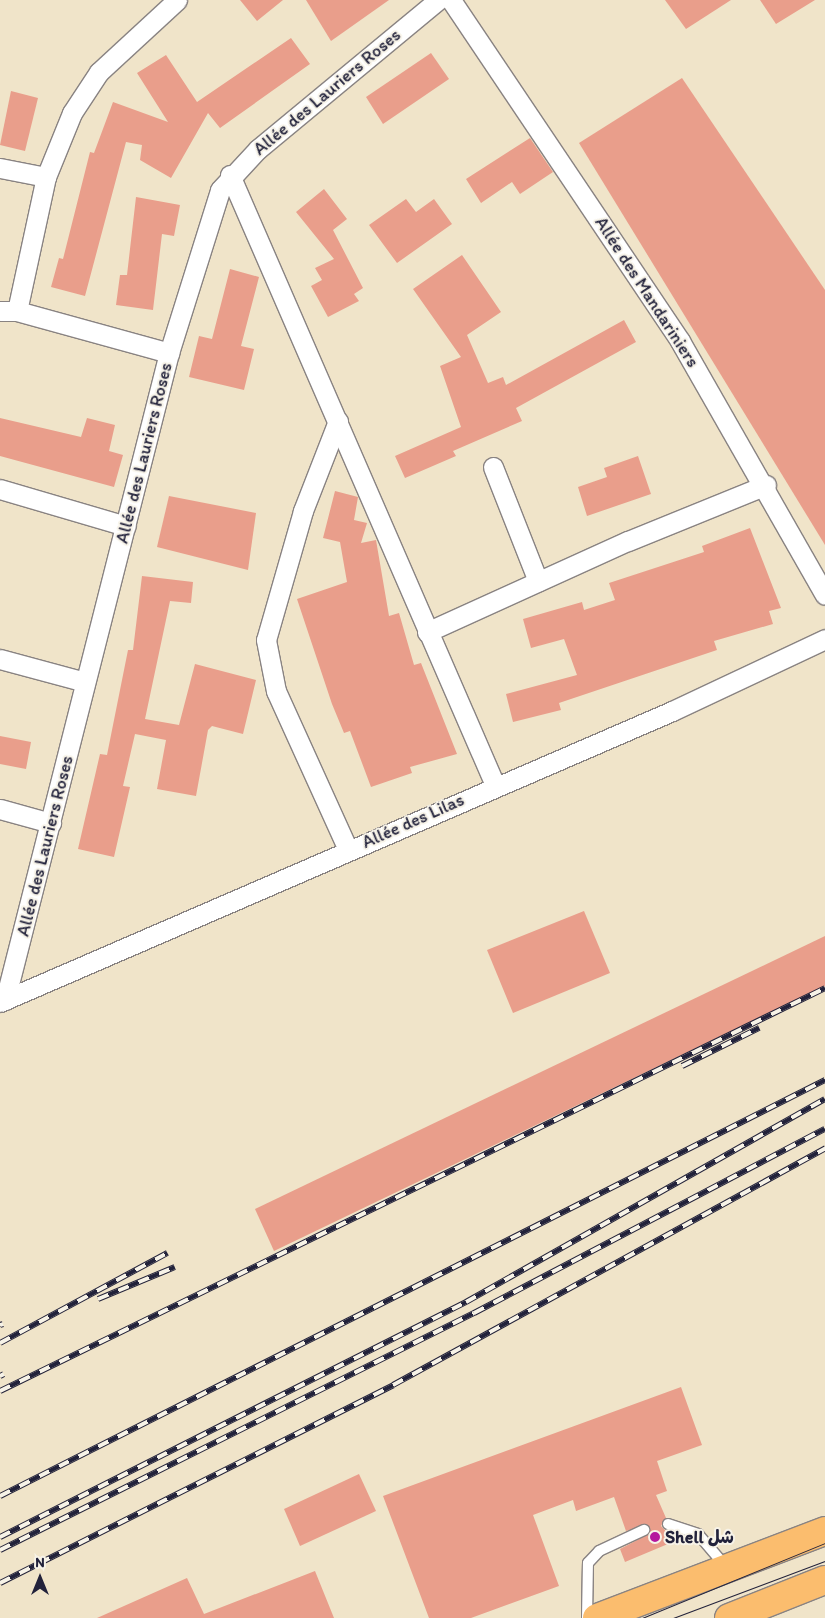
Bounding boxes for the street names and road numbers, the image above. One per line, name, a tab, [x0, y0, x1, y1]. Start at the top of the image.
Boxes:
street label: Allée des Lauriers Roses	[249, 24, 405, 160]
street label: Allée des Mandariniers	[590, 213, 704, 371]
street label: Allée des Lauriers Roses	[111, 360, 177, 546]
street label: Allée des Lauriers Roses	[12, 753, 78, 939]
street label: Allée des Lilas	[359, 789, 467, 853]

